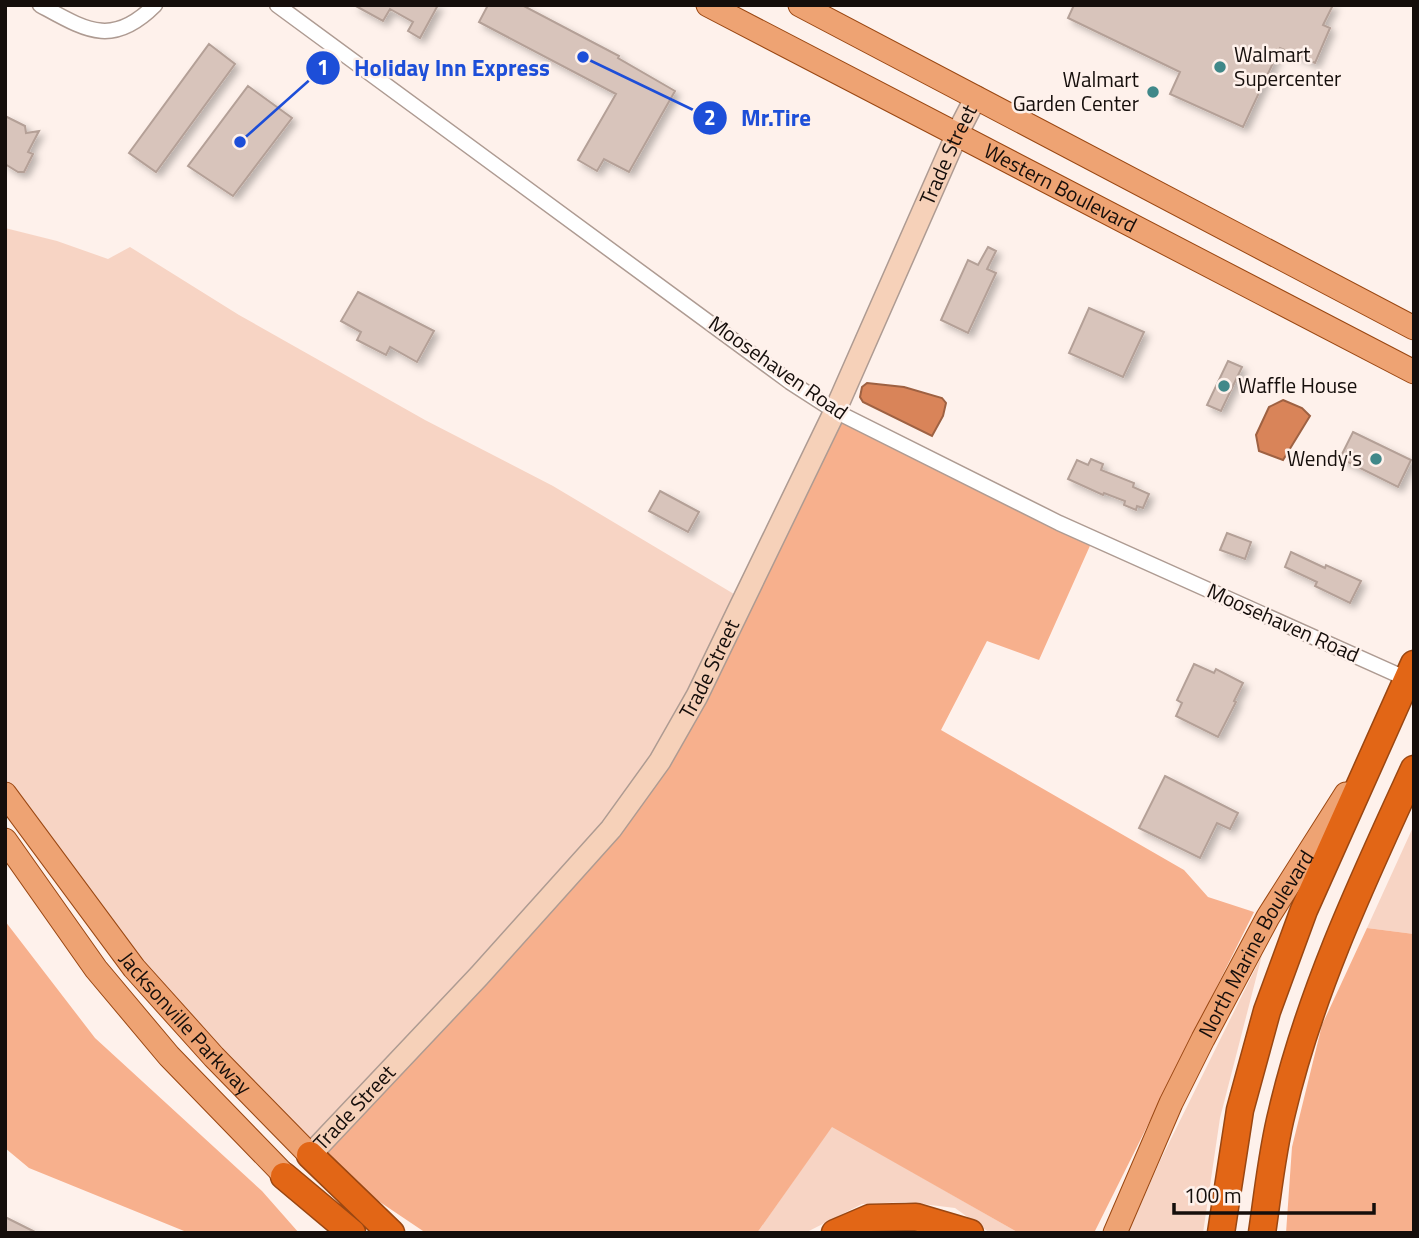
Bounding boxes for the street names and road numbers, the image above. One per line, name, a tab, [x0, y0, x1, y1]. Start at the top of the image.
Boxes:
street label: Trade Street	[911, 98, 985, 210]
street label: Western Boulevard	[978, 134, 1143, 240]
street label: Moosehaven Road	[702, 307, 855, 427]
street label: Moosehaven Road	[1202, 574, 1365, 670]
street label: Trade Street	[670, 613, 747, 724]
street label: North Marine Boulevard	[1190, 843, 1322, 1043]
street label: Jacksonville Parkway	[112, 944, 260, 1102]
street label: Trade Street	[305, 1057, 403, 1157]

